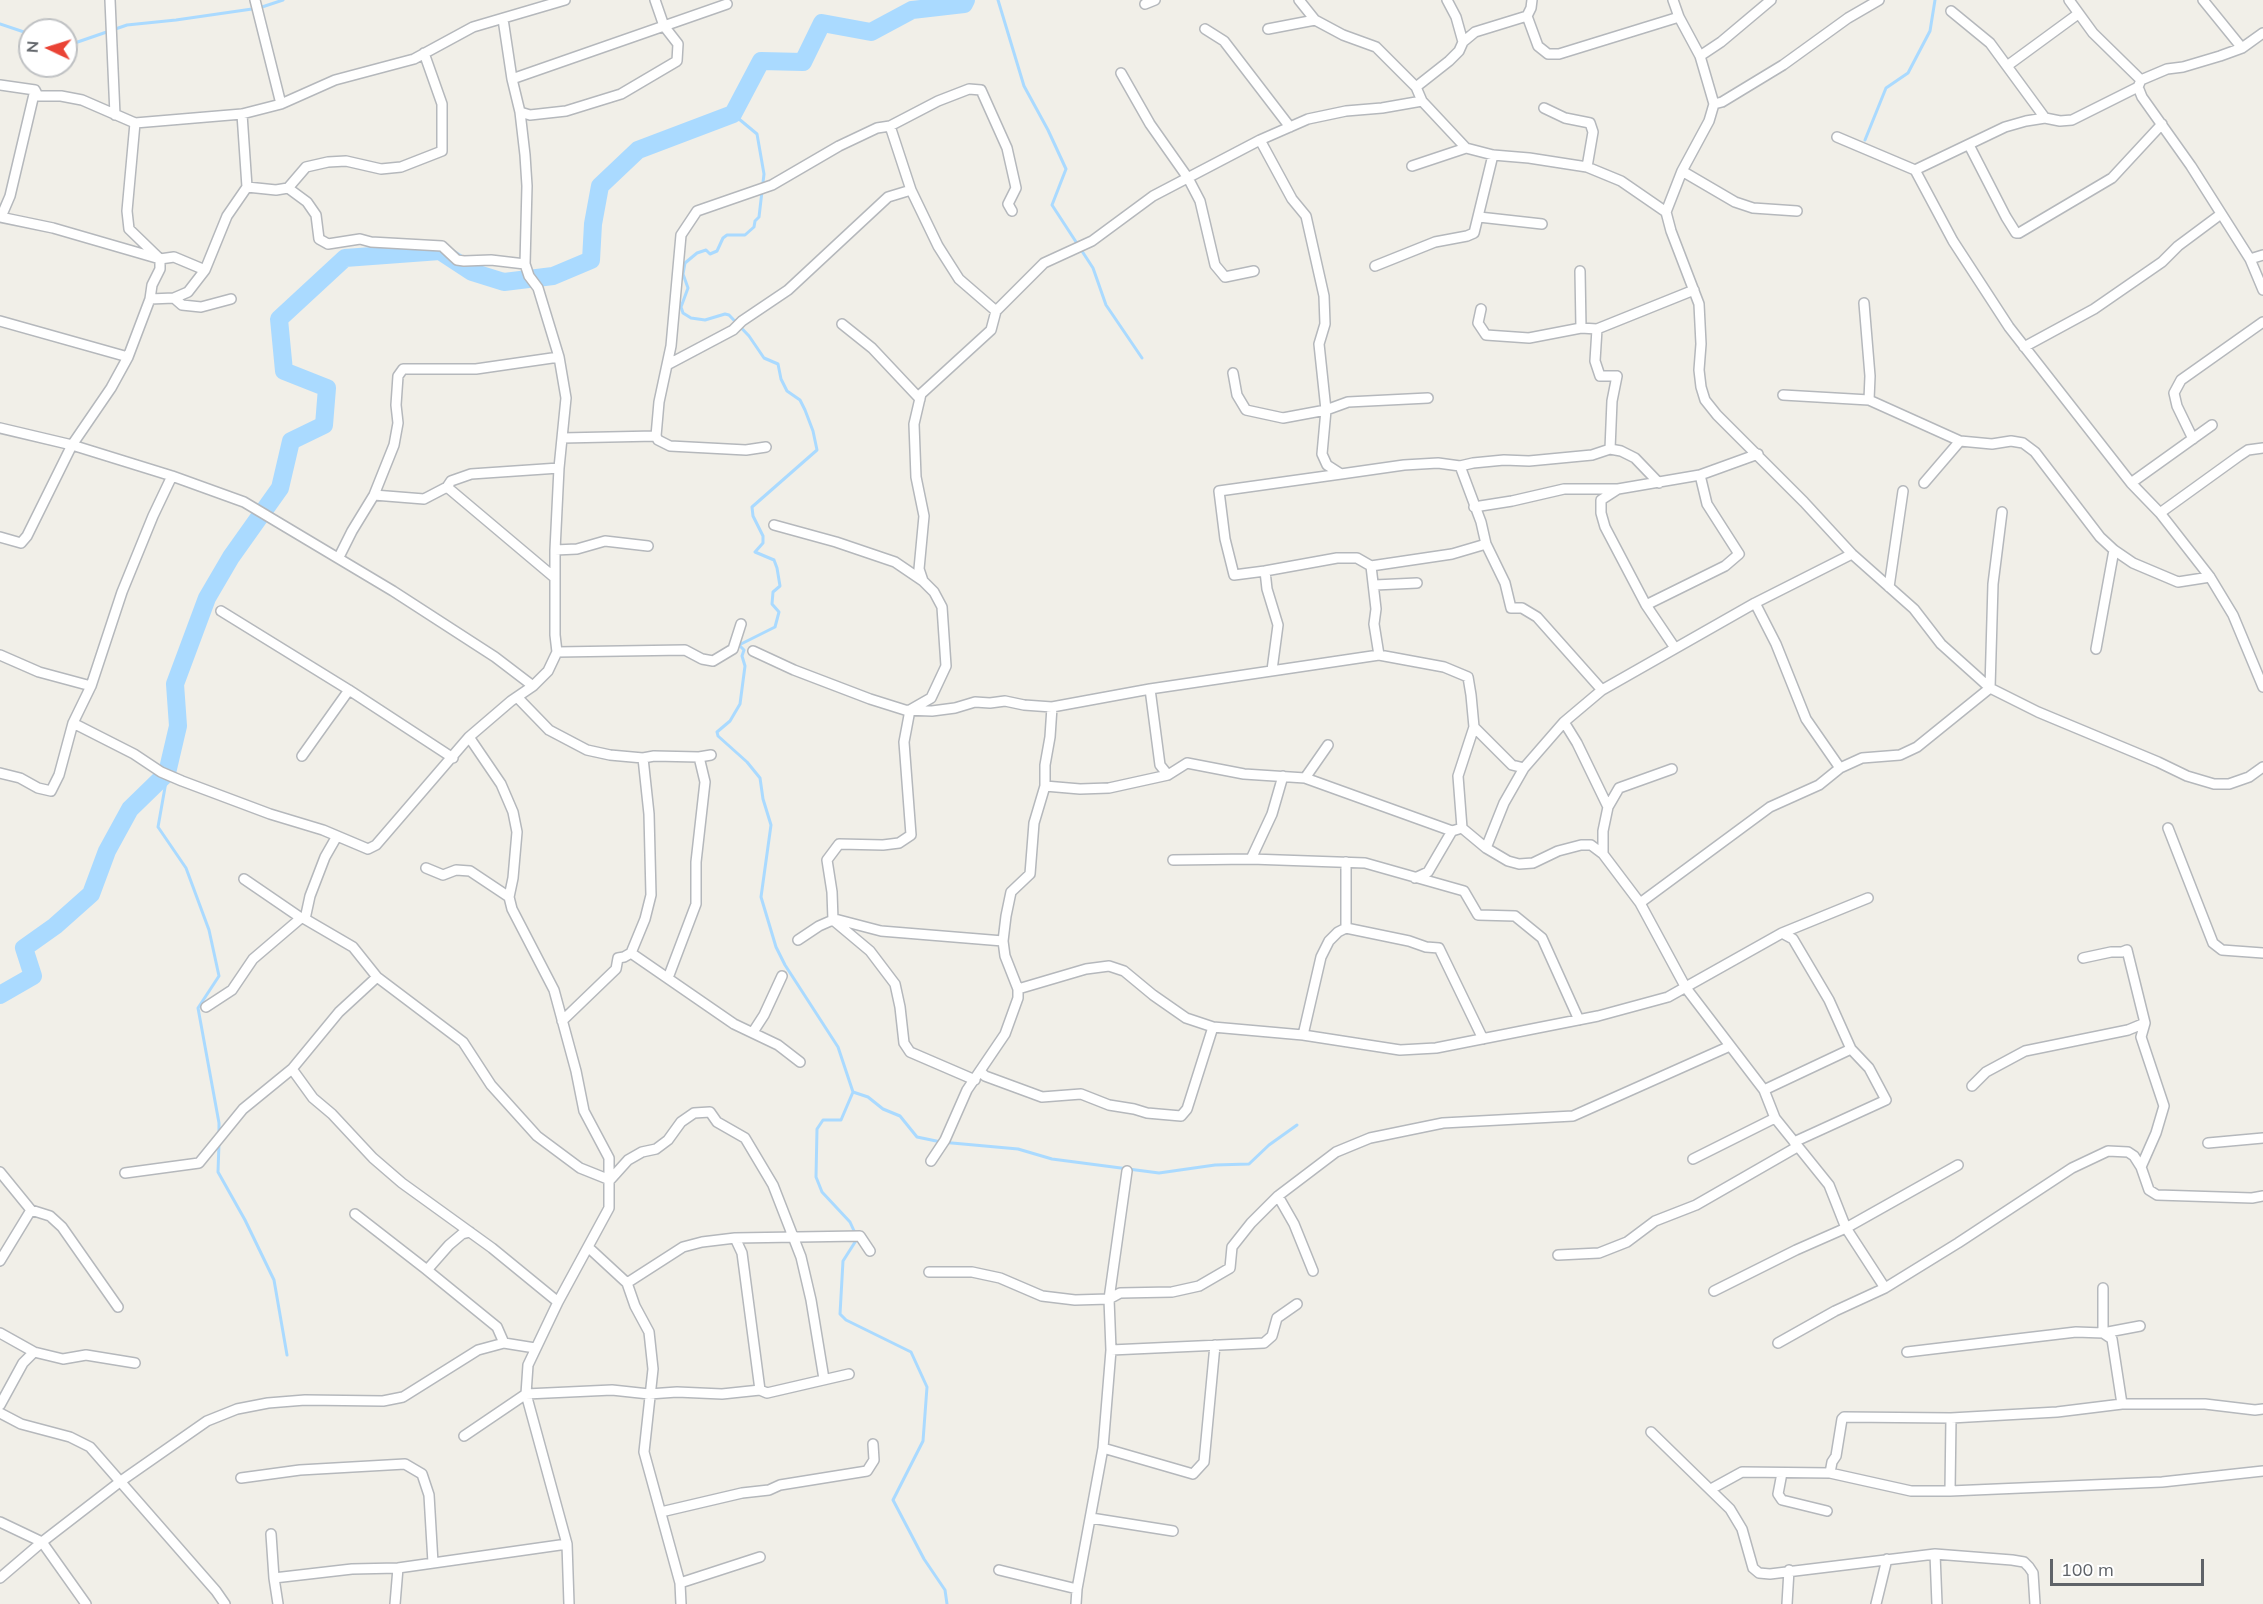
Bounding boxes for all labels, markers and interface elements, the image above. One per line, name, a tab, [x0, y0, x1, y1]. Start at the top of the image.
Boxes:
north arrow	[18, 18, 78, 78]
text: N	[22, 40, 42, 54]
scale bar	[2053, 1547, 2208, 1585]
text: 100 m	[2061, 1558, 2114, 1581]

